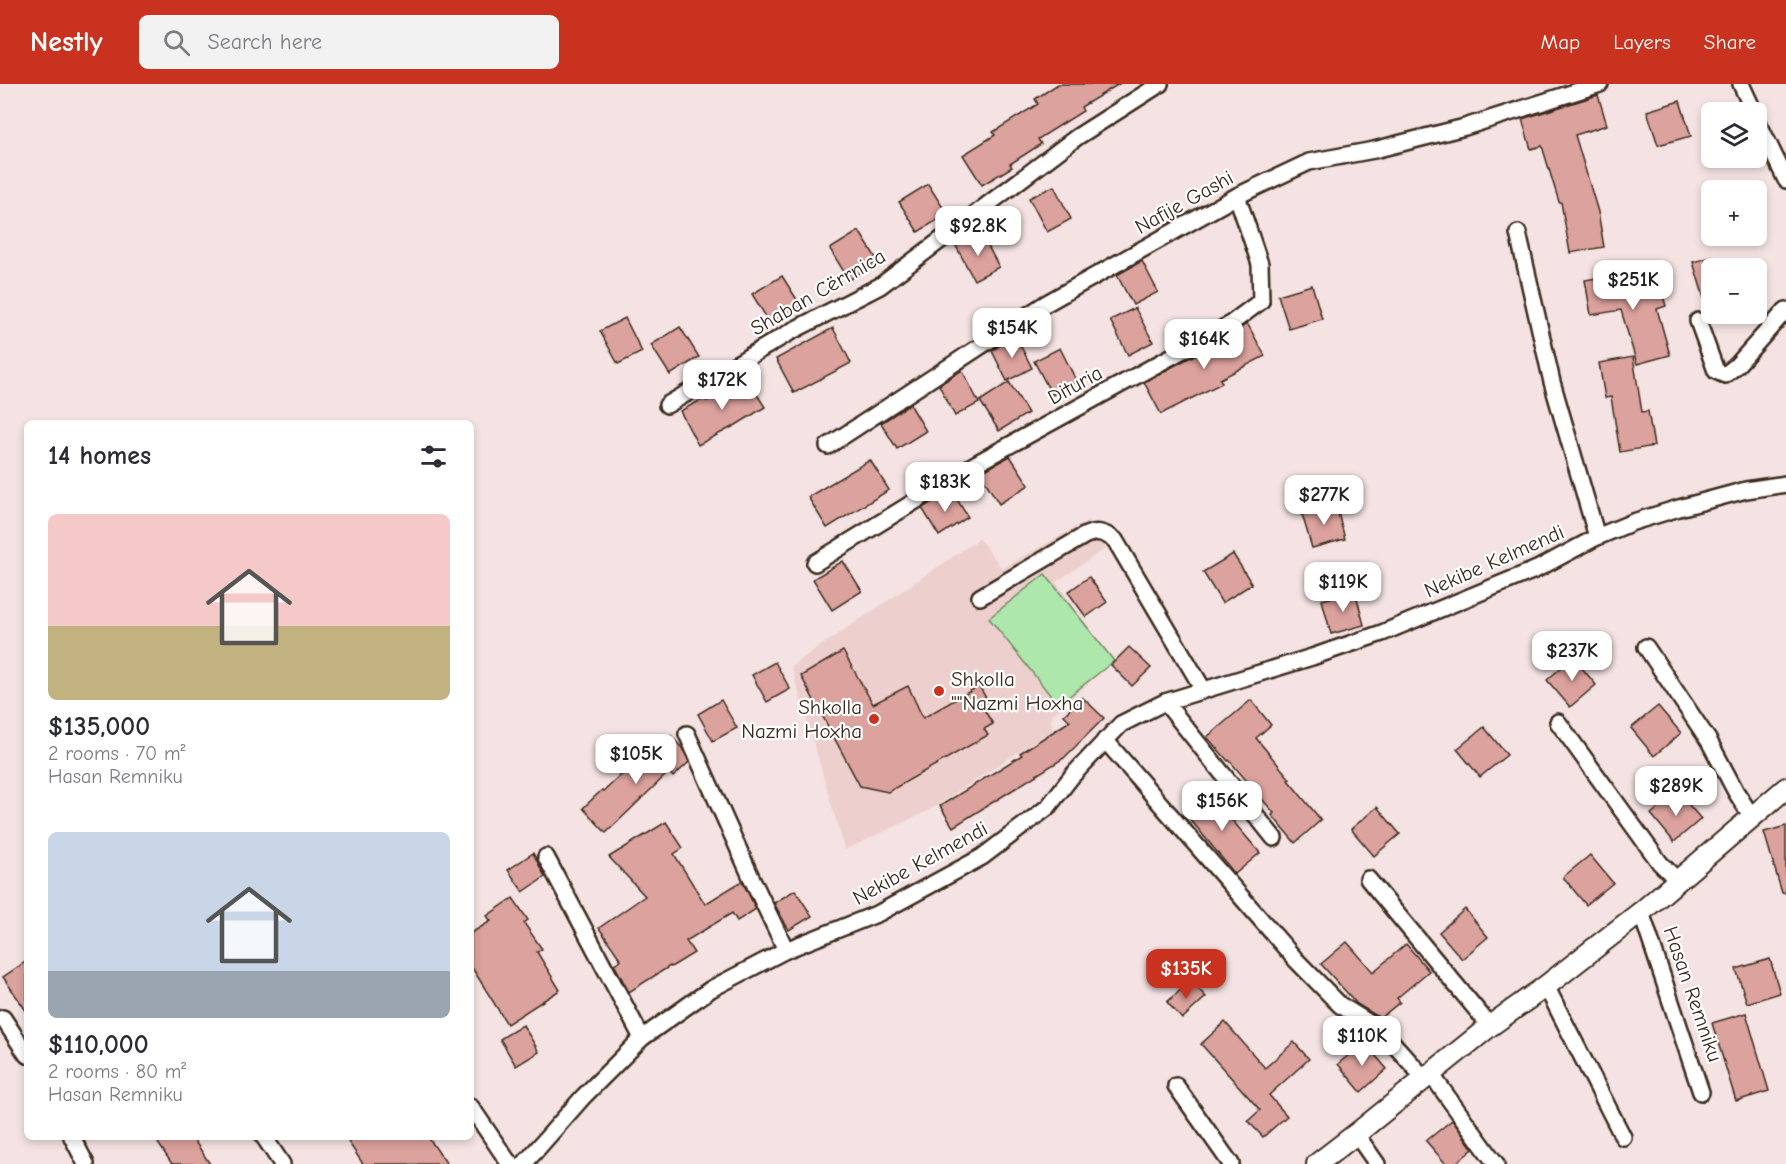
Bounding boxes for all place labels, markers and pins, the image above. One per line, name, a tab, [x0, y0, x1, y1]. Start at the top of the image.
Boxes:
pin: $92.8K	[929, 206, 1027, 257]
pin: $251K	[1591, 260, 1675, 311]
pin: $154K	[970, 308, 1054, 359]
pin: $164K	[1162, 319, 1246, 370]
pin: $172K	[680, 360, 764, 411]
pin: $183K	[903, 462, 987, 513]
pin: $277K	[1282, 475, 1366, 526]
pin: $119K	[1301, 562, 1385, 613]
pin: $237K	[1530, 631, 1614, 682]
place label: Shkolla ""Nazmi Hoxha	[951, 667, 1083, 715]
marker: Shkolla ""Nazmi Hoxha	[932, 684, 946, 698]
place label: Shkolla Nazmi Hoxha	[741, 695, 862, 743]
marker: Shkolla Nazmi Hoxha	[867, 712, 881, 726]
pin: $105K	[594, 734, 678, 785]
pin: $289K	[1634, 766, 1718, 817]
pin: $156K	[1180, 781, 1264, 832]
pin: $135K	[1144, 949, 1228, 1000]
pin: $110K	[1320, 1016, 1404, 1067]

